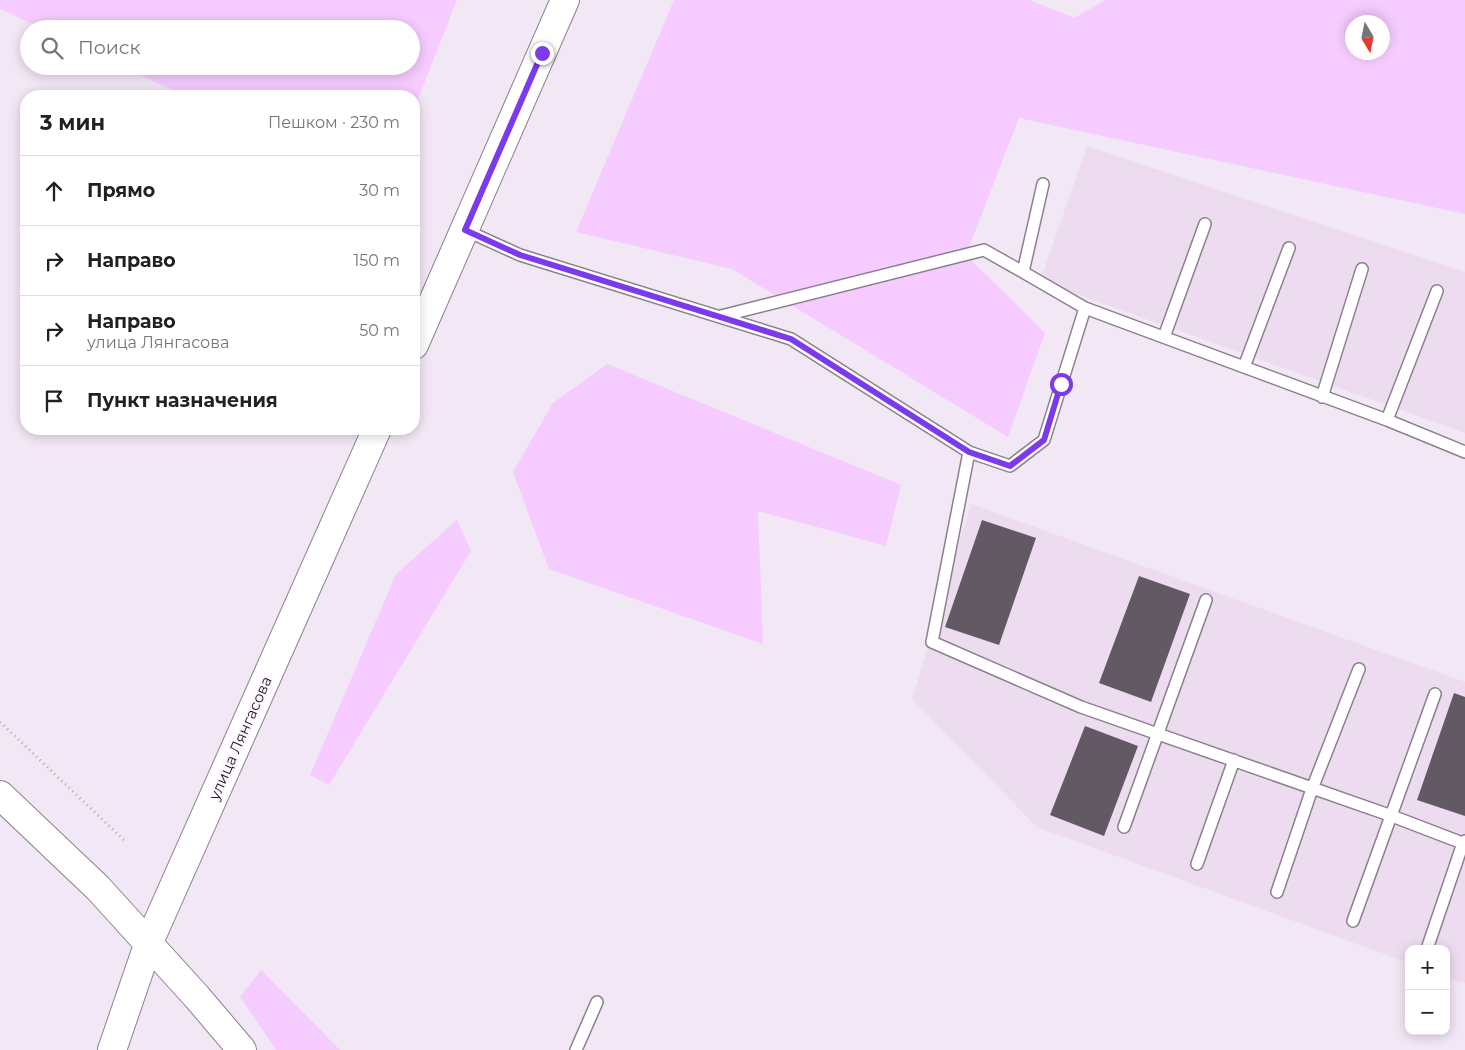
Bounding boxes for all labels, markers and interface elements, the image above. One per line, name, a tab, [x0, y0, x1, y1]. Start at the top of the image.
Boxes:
north arrow	[1345, 15, 1390, 60]
search box	[20, 20, 420, 75]
icon: search	[38, 34, 66, 62]
text: Поиск	[78, 36, 141, 59]
route end	[531, 42, 554, 65]
text: 3 мин	[40, 110, 105, 135]
text: Пешком · 230 m	[268, 113, 400, 132]
icon: ahead	[40, 177, 68, 205]
text: Прямо	[87, 179, 155, 202]
text: 30 m	[359, 181, 400, 200]
icon: right	[40, 247, 68, 275]
text: Направо	[87, 249, 176, 272]
text: 150 m	[353, 251, 400, 270]
text: Направо	[87, 310, 176, 333]
icon: right	[40, 317, 68, 345]
text: 50 m	[359, 321, 400, 340]
text: улица Лянгасова	[87, 333, 229, 352]
route start	[1050, 373, 1073, 396]
icon: arrive	[40, 387, 68, 415]
text: Пункт назначения	[87, 389, 278, 412]
street label: улица Лянгасова	[204, 673, 276, 804]
map controls	[1405, 945, 1450, 1035]
button: +	[1405, 945, 1450, 990]
button: −	[1405, 990, 1450, 1035]

